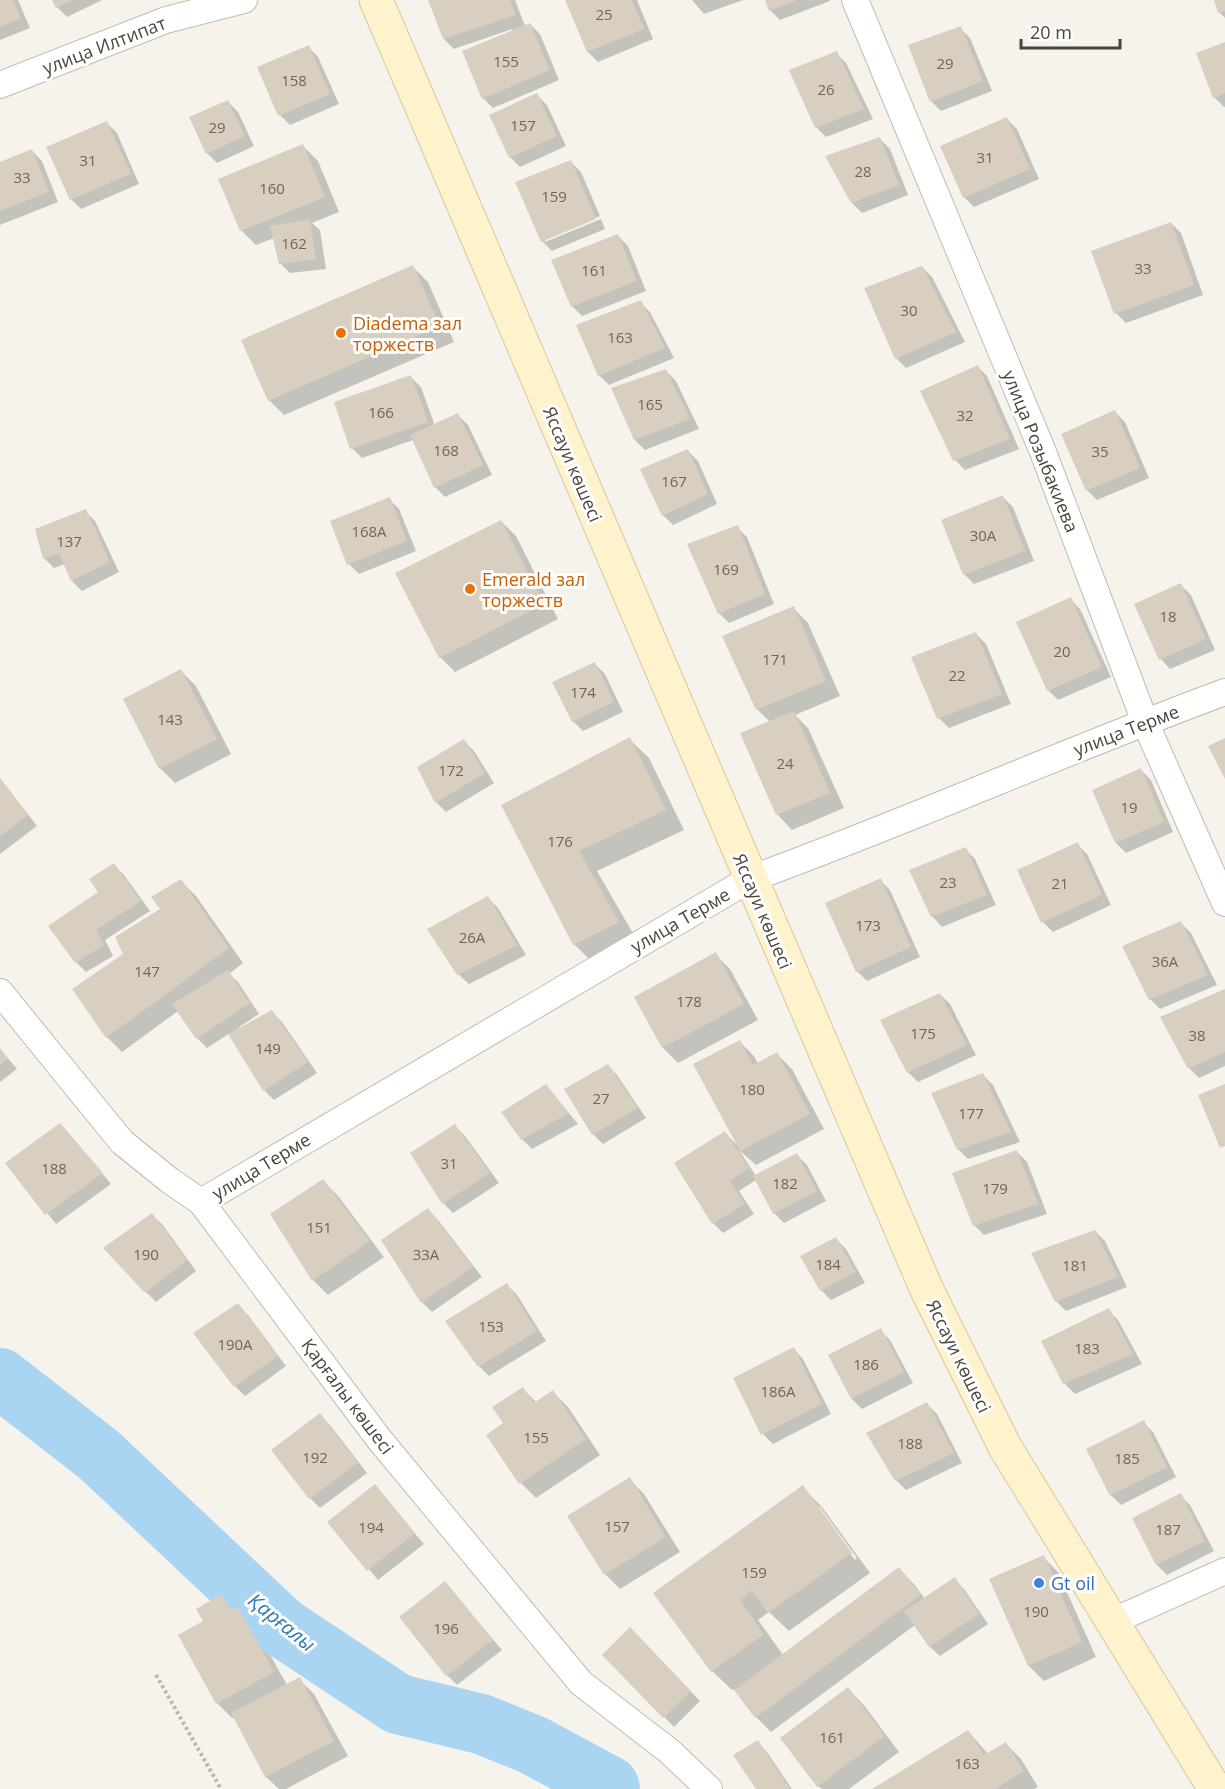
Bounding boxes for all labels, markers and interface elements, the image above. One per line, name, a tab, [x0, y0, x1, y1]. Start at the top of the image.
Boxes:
house number: 25	[595, 4, 613, 24]
street label: улица Илтипат	[39, 10, 170, 80]
scale bar	[1021, 12, 1120, 50]
text: 20 m	[1030, 20, 1072, 44]
house number: 155	[493, 51, 519, 71]
house number: 29	[936, 53, 954, 73]
house number: 158	[281, 70, 307, 90]
house number: 26	[817, 79, 835, 99]
house number: 157	[510, 115, 536, 135]
house number: 29	[208, 117, 226, 137]
house number: 31	[976, 147, 994, 167]
house number: 31	[79, 150, 97, 170]
house number: 28	[854, 161, 872, 181]
house number: 33	[13, 167, 31, 187]
house number: 160	[259, 178, 285, 198]
house number: 159	[541, 186, 567, 206]
house number: 162	[281, 233, 307, 253]
house number: 33	[1134, 258, 1152, 278]
house number: 161	[581, 260, 607, 280]
house number: 30	[900, 300, 918, 320]
place label: Diadema зал торжеств	[353, 311, 462, 356]
marker: Diadema зал торжеств	[334, 326, 348, 340]
house number: 163	[607, 327, 633, 347]
street label: улица Розыбакиева	[998, 366, 1084, 536]
house number: 165	[637, 394, 663, 414]
house number: 166	[368, 402, 394, 422]
street label: Яссауи көшесі	[538, 403, 608, 525]
house number: 32	[956, 405, 974, 425]
house number: 168	[433, 440, 459, 460]
house number: 35	[1091, 441, 1109, 461]
house number: 167	[661, 471, 687, 491]
house number: 168А	[351, 521, 387, 541]
house number: 30А	[970, 525, 997, 545]
house number: 137	[56, 531, 82, 551]
house number: 169	[713, 559, 739, 579]
place label: Emerald зал торжеств	[482, 567, 585, 612]
marker: Emerald зал торжеств	[463, 582, 477, 596]
house number: 18	[1159, 606, 1177, 626]
house number: 20	[1053, 641, 1071, 661]
house number: 171	[762, 649, 788, 669]
house number: 22	[948, 665, 966, 685]
house number: 174	[570, 682, 596, 702]
street label: улица Терме	[1070, 699, 1182, 761]
house number: 143	[157, 709, 183, 729]
house number: 24	[776, 753, 794, 773]
house number: 172	[438, 760, 464, 780]
house number: 19	[1120, 797, 1138, 817]
house number: 176	[547, 831, 573, 851]
street label: Яссауи көшесі	[728, 850, 798, 972]
house number: 23	[939, 872, 957, 892]
house number: 21	[1051, 873, 1069, 893]
street label: улица Терме	[626, 882, 734, 958]
house number: 173	[855, 915, 881, 935]
house number: 26А	[459, 927, 486, 947]
house number: 36А	[1152, 951, 1179, 971]
house number: 147	[134, 961, 160, 981]
house number: 178	[676, 991, 702, 1011]
house number: 175	[910, 1023, 936, 1043]
house number: 38	[1188, 1025, 1206, 1045]
house number: 149	[255, 1038, 281, 1058]
house number: 180	[739, 1079, 765, 1099]
house number: 27	[592, 1088, 610, 1108]
house number: 177	[958, 1103, 984, 1123]
street label: улица Терме	[207, 1127, 315, 1205]
house number: 31	[440, 1153, 458, 1173]
house number: 188	[41, 1158, 67, 1178]
house number: 182	[772, 1173, 798, 1193]
house number: 179	[982, 1178, 1008, 1198]
house number: 151	[306, 1217, 332, 1237]
house number: 190	[133, 1244, 159, 1264]
house number: 33А	[413, 1244, 440, 1264]
house number: 184	[815, 1254, 841, 1274]
house number: 181	[1062, 1255, 1088, 1275]
street label: Яссауи көшесі	[921, 1295, 997, 1417]
house number: 153	[478, 1316, 504, 1336]
street label: Қарғалы көшесі	[297, 1333, 399, 1459]
house number: 190А	[217, 1334, 253, 1354]
house number: 183	[1074, 1338, 1100, 1358]
house number: 186	[853, 1354, 879, 1374]
house number: 186А	[760, 1381, 796, 1401]
house number: 155	[523, 1427, 549, 1447]
house number: 188	[897, 1433, 923, 1453]
house number: 192	[302, 1447, 328, 1467]
house number: 185	[1114, 1448, 1140, 1468]
house number: 157	[604, 1516, 630, 1536]
house number: 194	[358, 1517, 384, 1537]
house number: 187	[1155, 1519, 1181, 1539]
house number: 159	[741, 1562, 767, 1582]
place label: Gt oil	[1051, 1571, 1095, 1595]
marker: Gt oil	[1032, 1576, 1046, 1590]
water label: Қарғалы	[243, 1587, 321, 1657]
house number: 190	[1023, 1601, 1049, 1621]
house number: 196	[433, 1618, 459, 1638]
house number: 161	[819, 1727, 845, 1747]
house number: 163	[954, 1753, 980, 1773]

